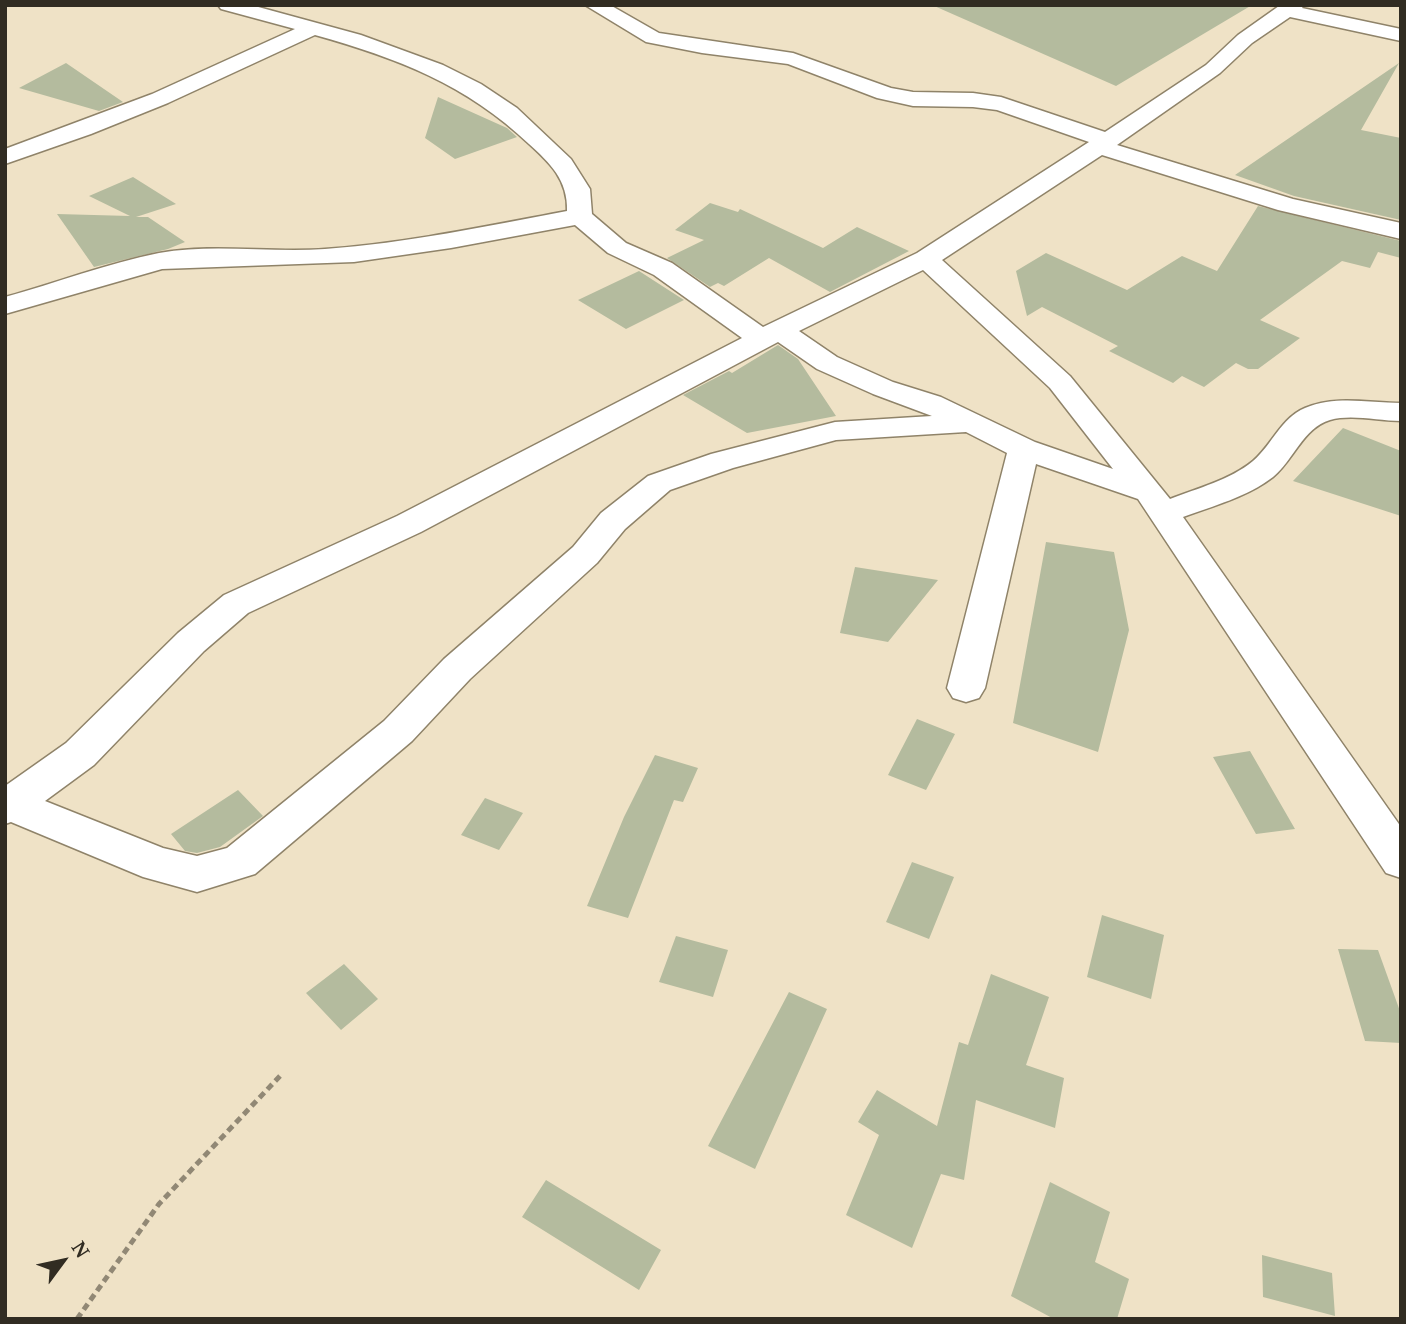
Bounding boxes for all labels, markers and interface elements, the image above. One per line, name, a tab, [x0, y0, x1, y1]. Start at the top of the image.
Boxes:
north arrow	[28, 1226, 98, 1296]
text: N	[66, 1236, 96, 1263]

